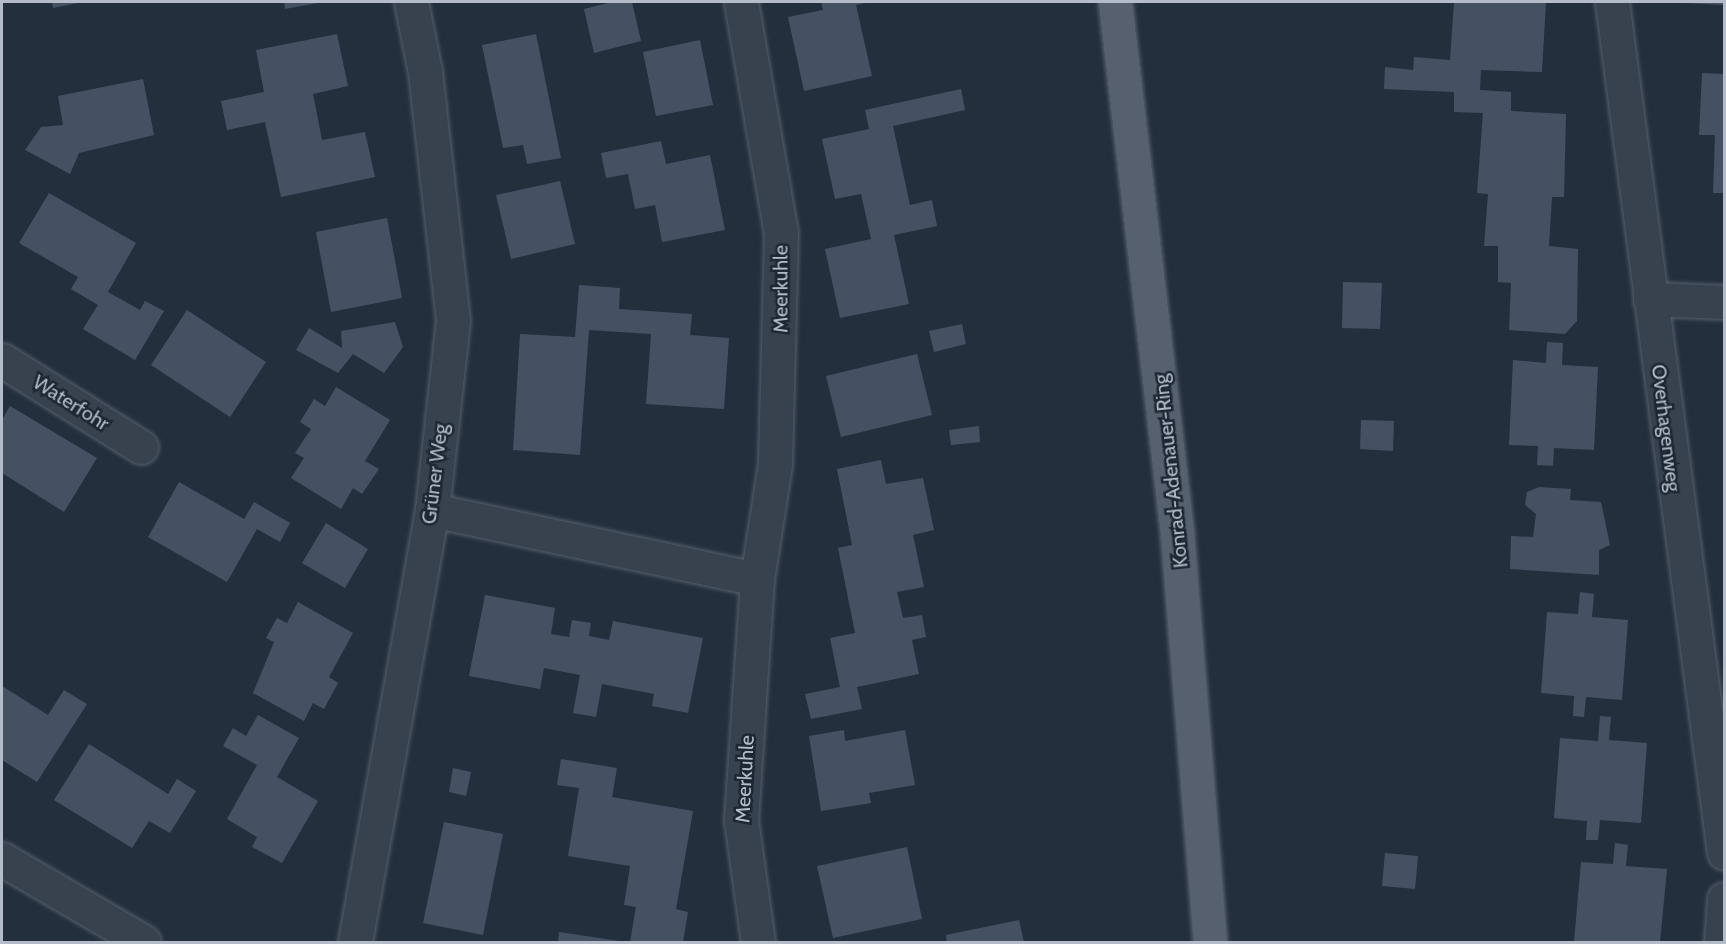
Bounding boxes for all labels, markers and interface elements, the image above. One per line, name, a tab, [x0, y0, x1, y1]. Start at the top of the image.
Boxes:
street label: Meerkuhle	[769, 245, 793, 333]
street label: Overhagenweg	[1646, 363, 1686, 493]
street label: Waterfohr	[28, 370, 114, 436]
street label: Konrad-Adenauer-Ring	[1149, 373, 1193, 569]
street label: Grüner Weg	[417, 423, 453, 525]
street label: Meerkuhle	[731, 734, 759, 824]

